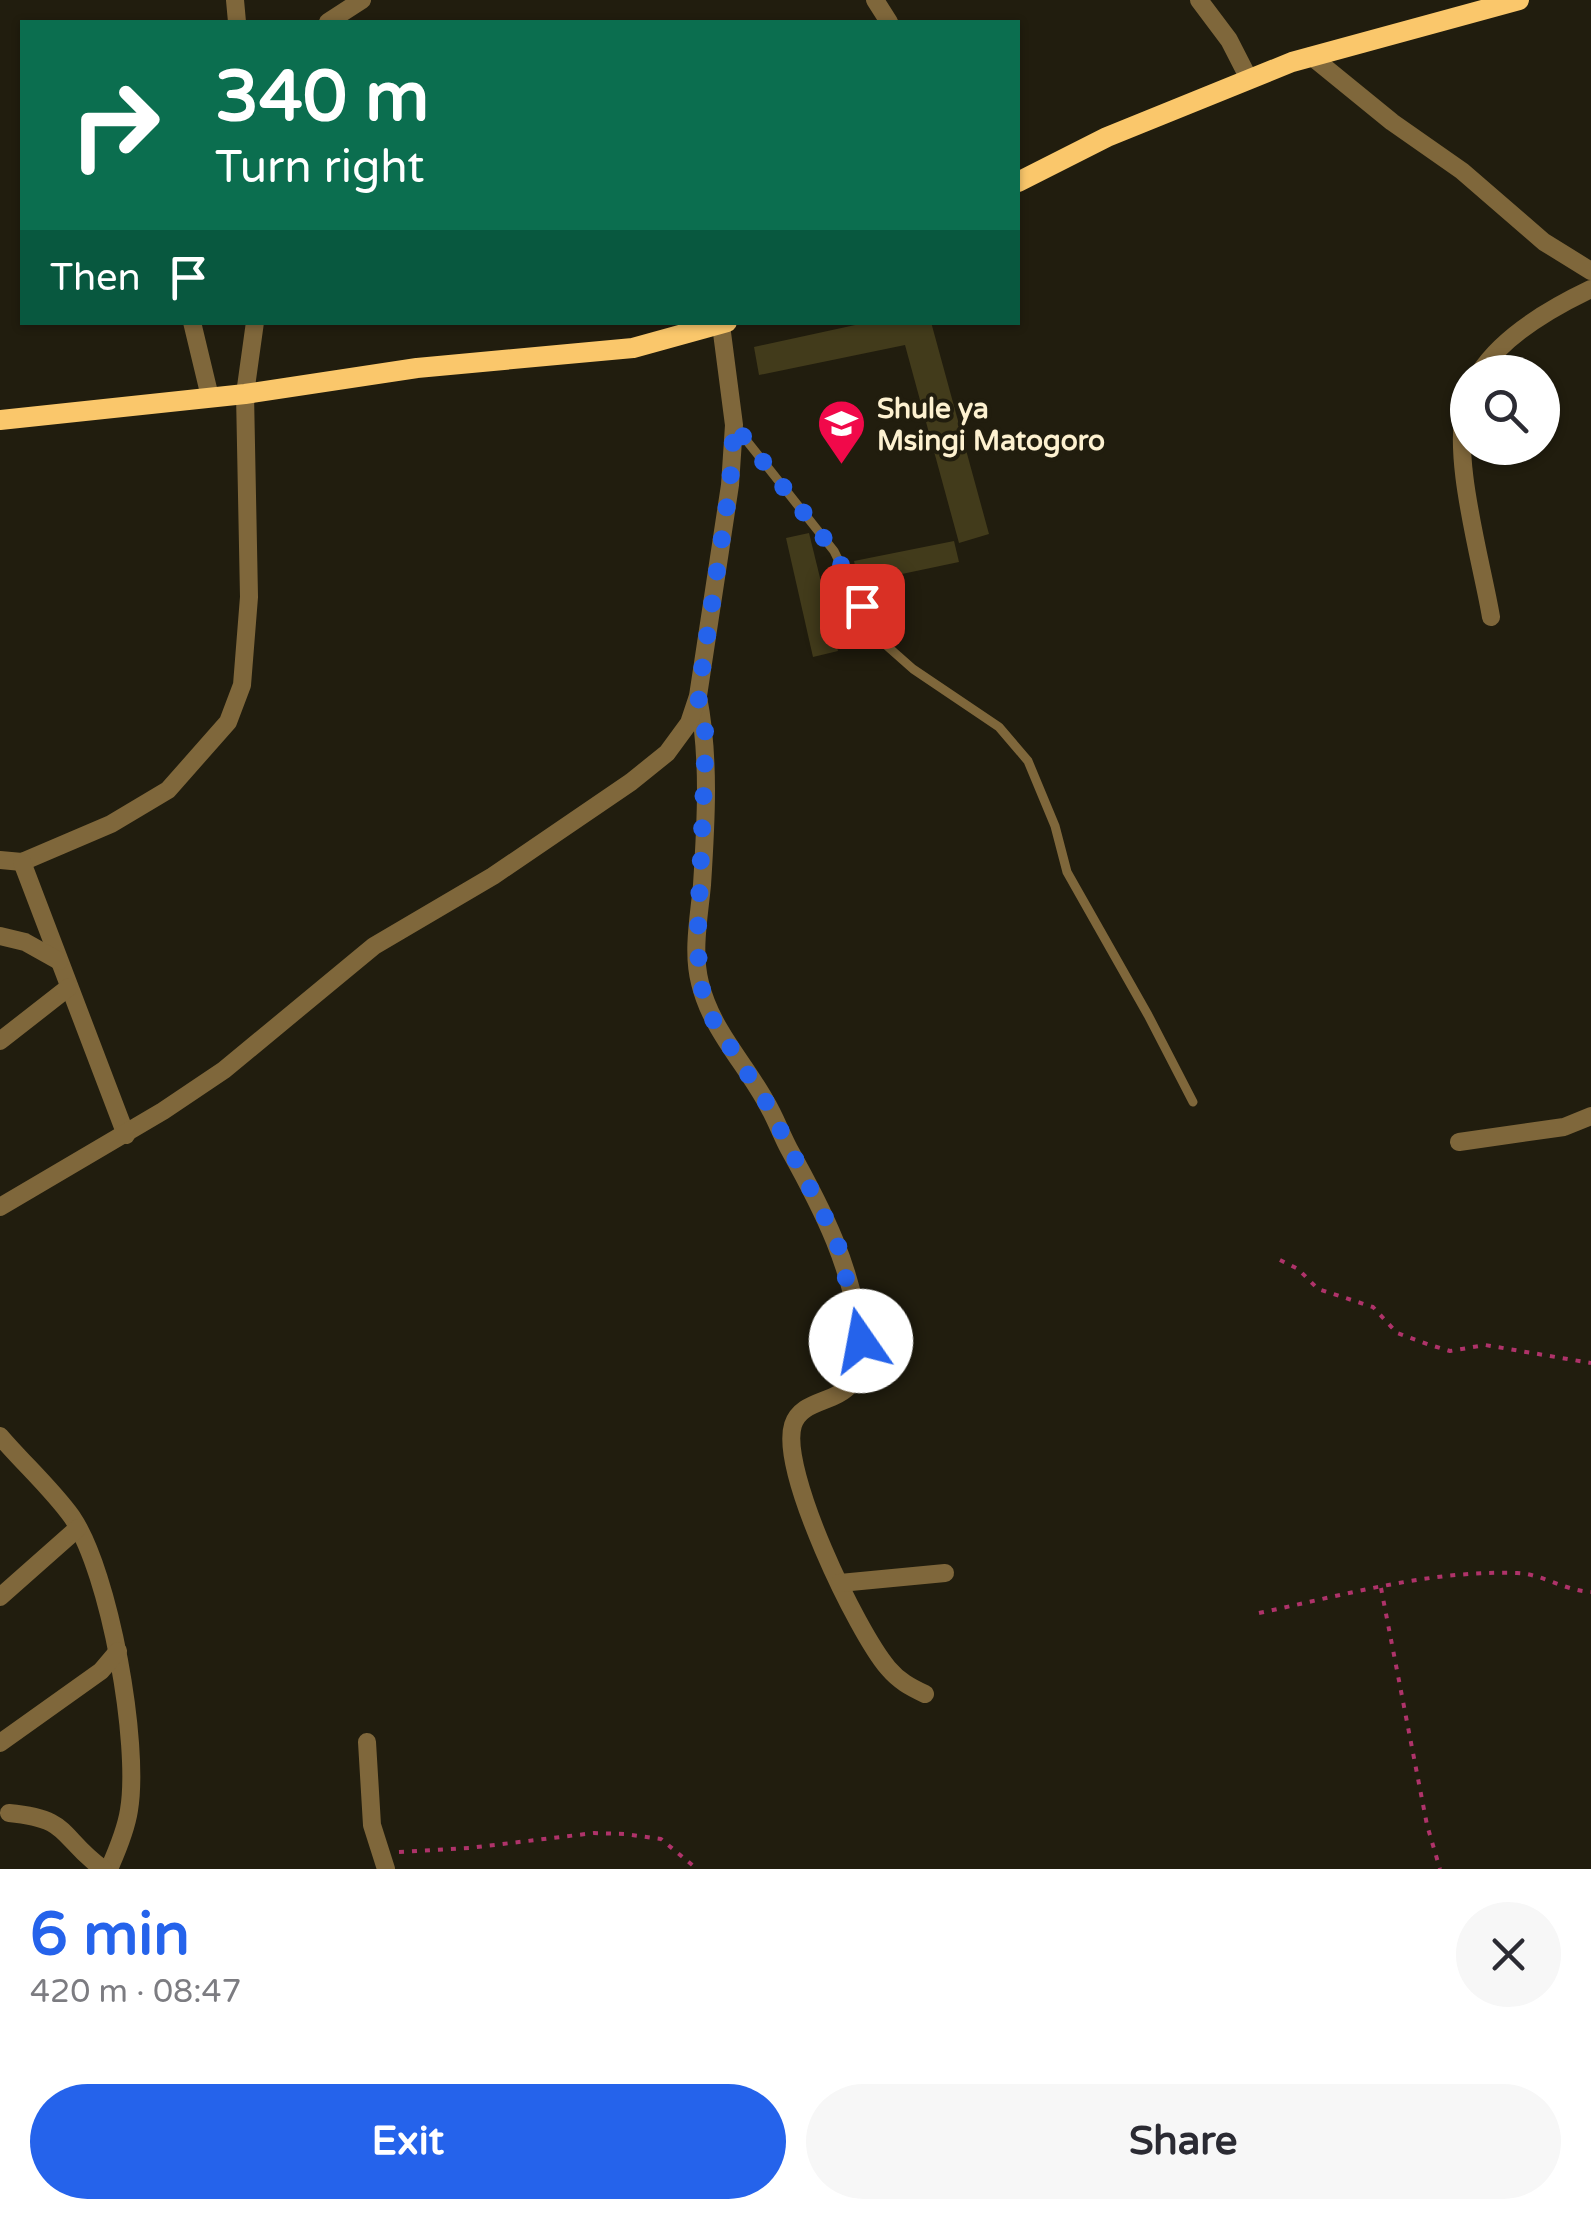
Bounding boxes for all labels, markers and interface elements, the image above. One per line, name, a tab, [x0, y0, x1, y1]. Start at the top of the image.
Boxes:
text: 340 m	[215, 56, 429, 140]
icon: right	[50, 60, 180, 190]
text: Turn right	[215, 141, 424, 195]
icon: arrive	[161, 250, 216, 305]
text: Then	[50, 255, 141, 301]
map controls	[1450, 355, 1560, 465]
button: search	[1450, 355, 1560, 465]
place label: Shule ya Msingi Matogoro	[877, 392, 1105, 458]
school or university icon: Shule ya Msingi Matogoro	[816, 398, 868, 466]
pin	[820, 564, 905, 649]
icon: arrive	[835, 579, 890, 634]
position arrow	[809, 1289, 913, 1393]
text: 6 min	[30, 1899, 190, 1971]
button: close	[1456, 1902, 1561, 2007]
text: 420 m · 08:47	[30, 1973, 242, 2011]
button: Exit	[30, 2084, 786, 2199]
button: Share	[806, 2084, 1561, 2199]

